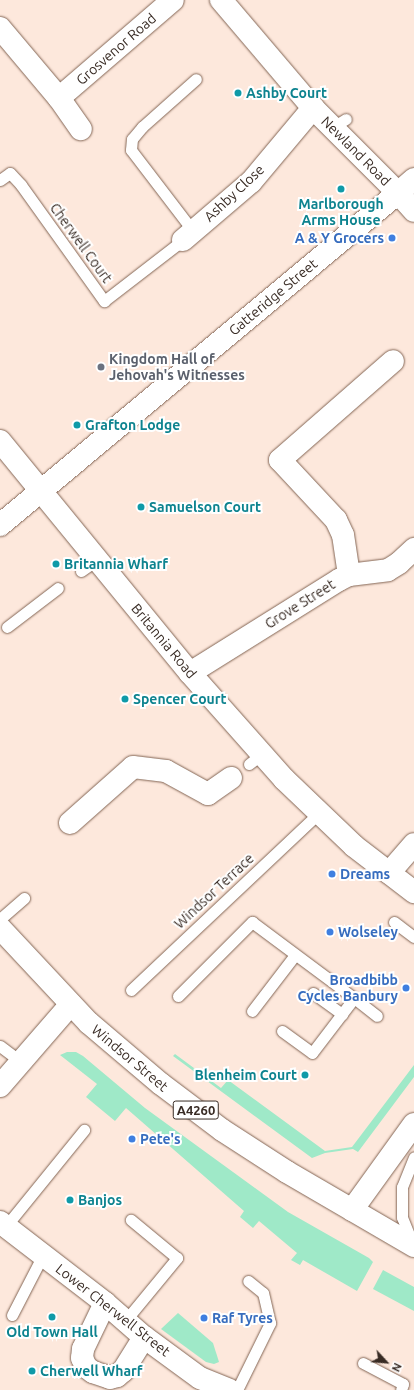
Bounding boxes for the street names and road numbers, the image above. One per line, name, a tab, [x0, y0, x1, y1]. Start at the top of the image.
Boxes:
street label: Grosvenor Road	[73, 10, 159, 88]
street label: Newland Road	[318, 113, 394, 189]
street label: Ashby Close	[201, 161, 267, 225]
street label: Cherwell Court	[46, 200, 116, 286]
street label: Gatteridge Street	[225, 255, 321, 339]
street label: Grove Street	[262, 576, 338, 632]
street label: Britannia Road	[128, 600, 200, 682]
street label: Windsor Terrace	[171, 850, 257, 932]
street label: Windsor Street	[88, 1021, 172, 1095]
road number: A4260	[172, 1099, 220, 1121]
street label: Lower Cherwell Street	[52, 1260, 174, 1360]

